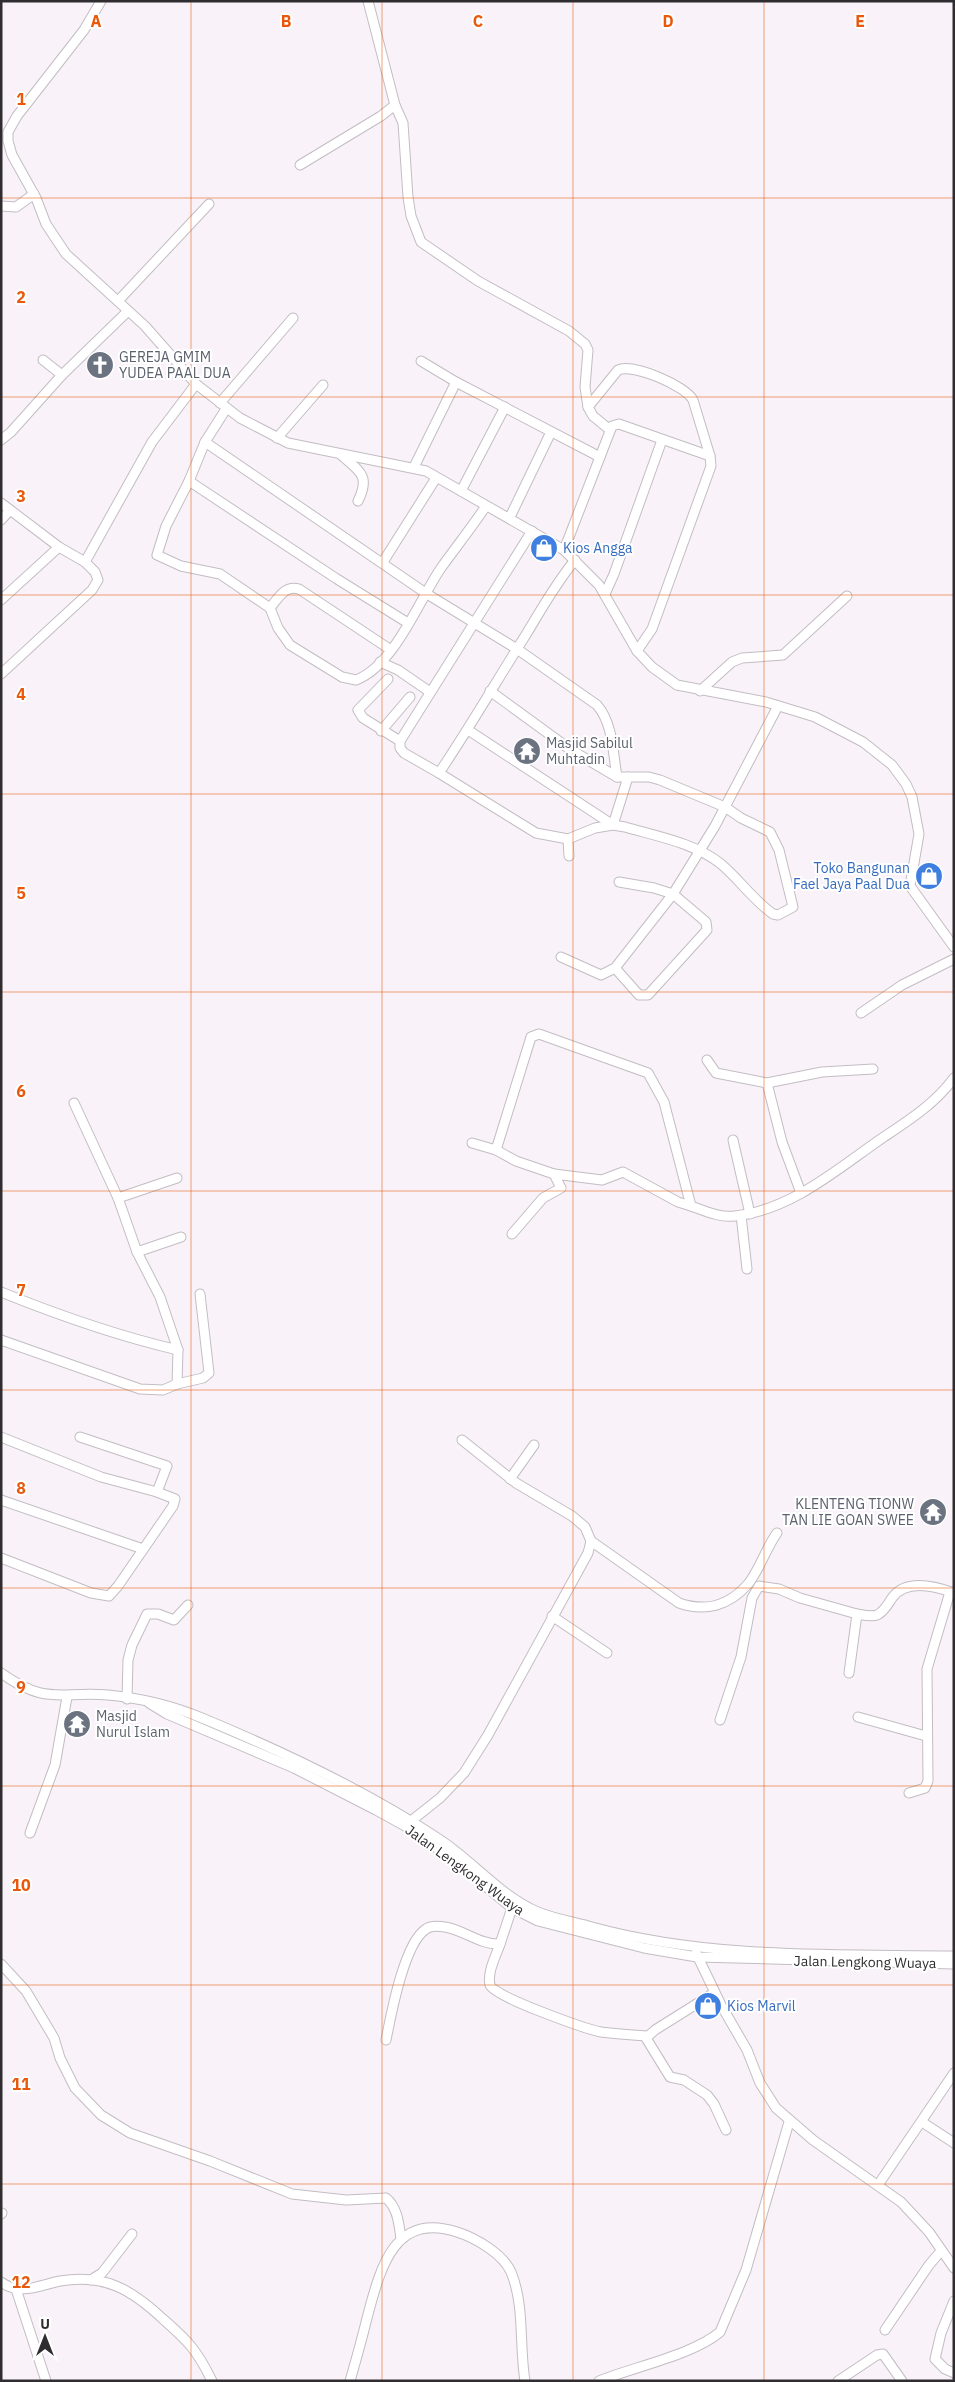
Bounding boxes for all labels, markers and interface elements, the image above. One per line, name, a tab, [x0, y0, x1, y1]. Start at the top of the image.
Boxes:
text: A	[91, 11, 102, 31]
text: B	[281, 11, 292, 31]
text: C	[473, 11, 483, 31]
text: D	[662, 11, 674, 31]
text: E	[855, 11, 865, 31]
text: 1	[16, 89, 26, 109]
text: 2	[16, 287, 26, 307]
place label: GEREJA GMIM YUDEA PAAL DUA	[119, 348, 231, 382]
church icon: GEREJA GMIM YUDEA PAAL DUA	[85, 350, 115, 380]
text: 3	[16, 486, 26, 506]
shop icon: Kios Angga	[529, 533, 559, 563]
place label: Kios Angga	[563, 539, 633, 557]
text: 4	[16, 684, 26, 704]
place label: Masjid Sabilul Muhtadin	[546, 734, 633, 768]
temple icon: Masjid Sabilul Muhtadin	[512, 736, 542, 766]
place label: Toko Bangunan Fael Jaya Paal Dua	[793, 859, 911, 893]
shop icon: Toko Bangunan Fael Jaya Paal Dua	[914, 861, 944, 891]
text: 5	[16, 883, 26, 903]
text: 6	[16, 1081, 26, 1101]
text: 7	[16, 1280, 26, 1300]
text: 8	[16, 1478, 26, 1498]
place label: KLENTENG TIONW TAN LIE GOAN SWEE	[782, 1495, 915, 1529]
temple icon: KLENTENG TIONW TAN LIE GOAN SWEE	[918, 1497, 948, 1527]
text: 9	[16, 1677, 26, 1697]
place label: Masjid Nurul Islam	[96, 1707, 170, 1741]
temple icon: Masjid Nurul Islam	[62, 1709, 92, 1739]
street label: Jalan Lengkong Wuaya	[402, 1821, 528, 1920]
text: 10	[11, 1875, 31, 1895]
street label: Jalan Lengkong Wuaya	[793, 1952, 937, 1972]
shop icon: Kios Marvil	[693, 1991, 723, 2021]
place label: Kios Marvil	[727, 1997, 796, 2015]
text: 11	[11, 2074, 31, 2094]
text: 12	[11, 2272, 31, 2292]
north arrow	[20, 2312, 70, 2362]
text: U	[40, 2315, 50, 2333]

